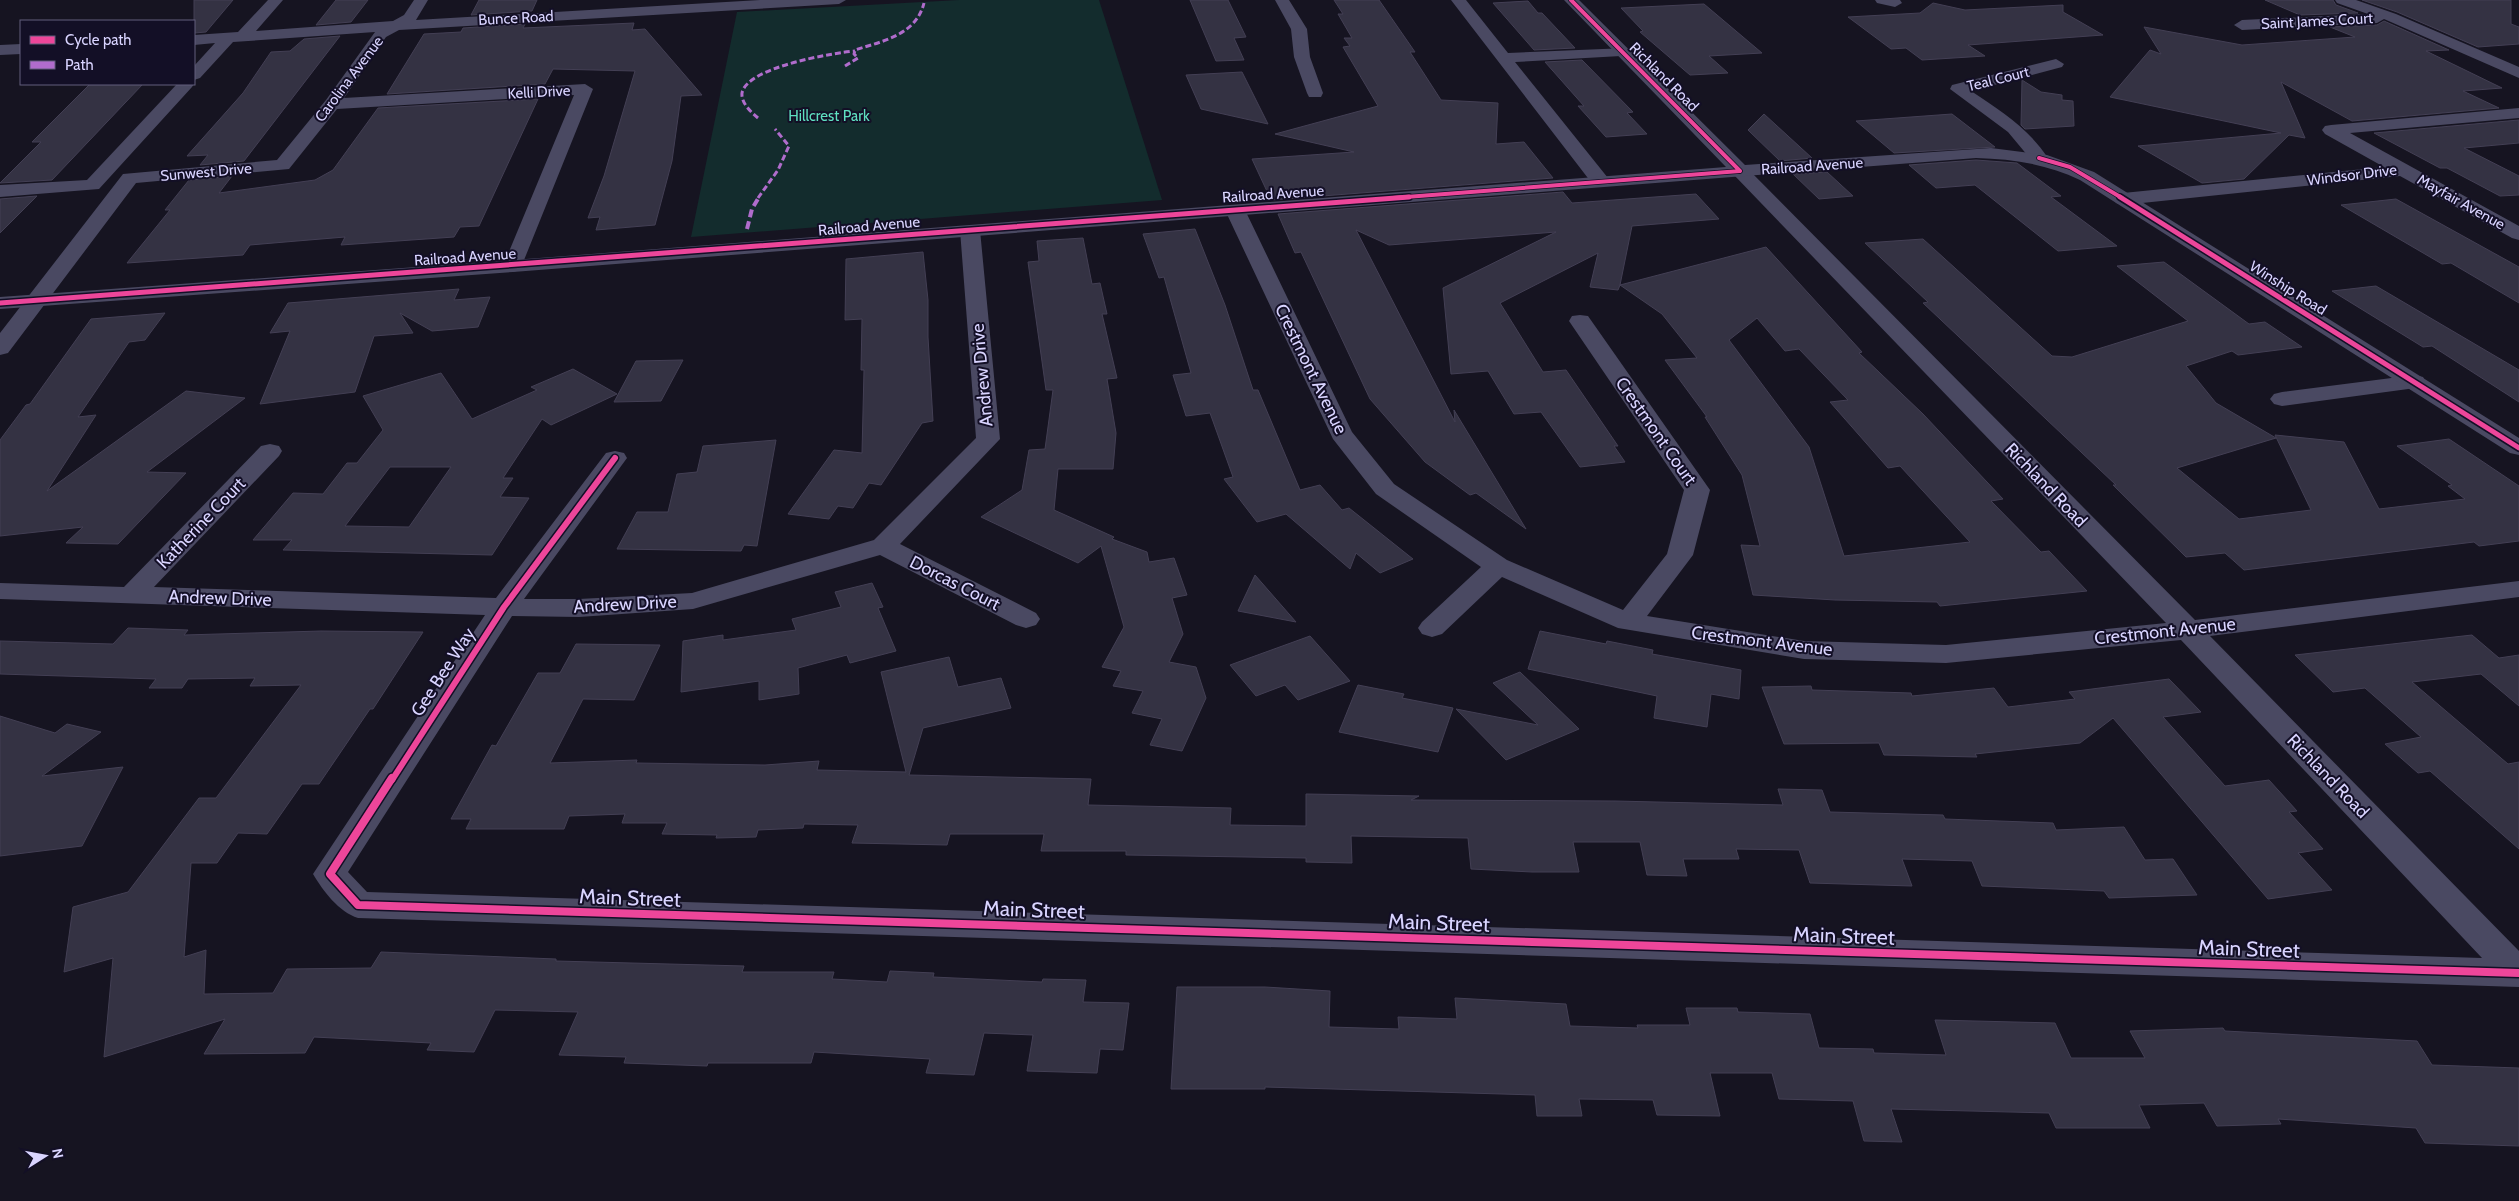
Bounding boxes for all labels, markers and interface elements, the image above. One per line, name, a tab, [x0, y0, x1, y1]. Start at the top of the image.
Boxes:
street label: Bunce Road	[478, 7, 554, 29]
street label: Saint James Court	[2261, 9, 2373, 33]
legend	[20, 20, 195, 85]
text: Cycle path	[65, 31, 131, 49]
street label: Carolina Avenue	[311, 32, 387, 125]
street label: Richland Road	[1626, 39, 1702, 115]
text: Path	[65, 56, 94, 74]
street label: Teal Court	[1965, 63, 2031, 95]
street label: Kelli Drive	[507, 81, 571, 103]
park label: Hillcrest Park	[788, 107, 870, 125]
street label: Railroad Avenue	[1760, 153, 1864, 179]
street label: Sunwest Drive	[160, 159, 253, 185]
street label: Windsor Drive	[2306, 161, 2398, 189]
street label: Mayfair Avenue	[2414, 170, 2508, 234]
street label: Railroad Avenue	[1221, 181, 1325, 207]
street label: Railroad Avenue	[817, 213, 921, 239]
street label: Railroad Avenue	[413, 244, 517, 270]
street label: Winship Road	[2246, 257, 2330, 319]
street label: Crestmont Avenue	[1270, 300, 1352, 438]
street label: Andrew Drive	[967, 323, 997, 427]
street label: Crestmont Court	[1611, 373, 1701, 489]
street label: Richland Road	[2000, 438, 2092, 532]
street label: Katherine Court	[152, 473, 250, 573]
street label: Dorcas Court	[906, 551, 1004, 615]
street label: Andrew Drive	[168, 585, 272, 611]
street label: Andrew Drive	[573, 590, 677, 618]
street label: Crestmont Avenue	[2093, 613, 2237, 649]
street label: Crestmont Avenue	[1690, 621, 1834, 661]
street label: Gee Bee Way	[406, 623, 480, 721]
street label: Richland Road	[2282, 729, 2374, 823]
street label: Main Street	[579, 883, 681, 912]
street label: Main Street	[983, 895, 1085, 924]
street label: Main Street	[1388, 908, 1490, 937]
street label: Main Street	[1793, 921, 1895, 950]
street label: Main Street	[2198, 934, 2300, 963]
north arrow	[20, 1131, 70, 1181]
text: N	[48, 1147, 68, 1160]

